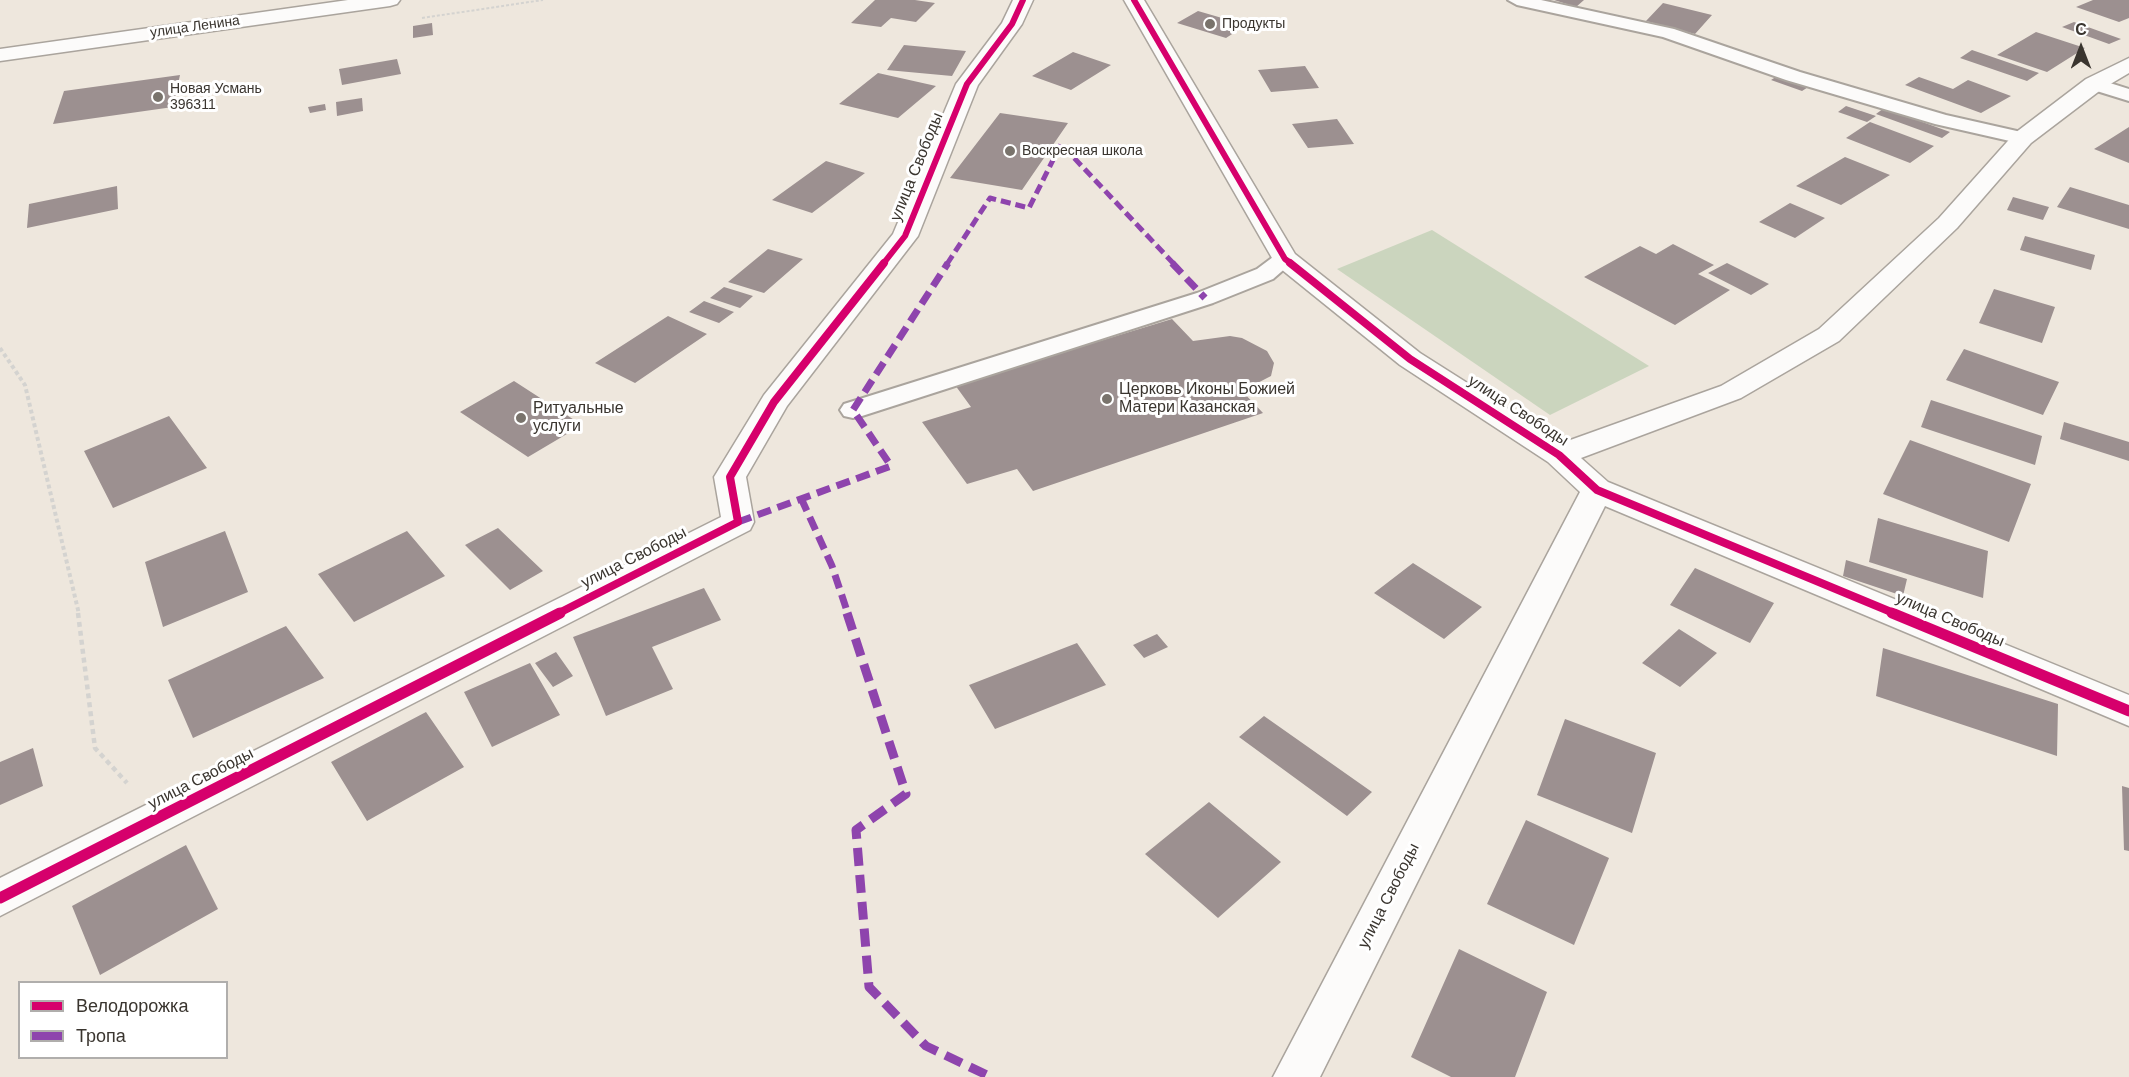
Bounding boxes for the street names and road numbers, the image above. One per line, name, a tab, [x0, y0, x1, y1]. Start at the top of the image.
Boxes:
street label: улица Ленина	[149, 12, 241, 42]
street label: улица Свободы	[886, 110, 948, 224]
street label: улица Свободы	[1464, 371, 1572, 451]
street label: улица Свободы	[578, 523, 690, 593]
street label: улица Свободы	[1893, 589, 2007, 651]
street label: улица Свободы	[145, 744, 257, 814]
street label: улица Свободы	[1354, 840, 1424, 952]

